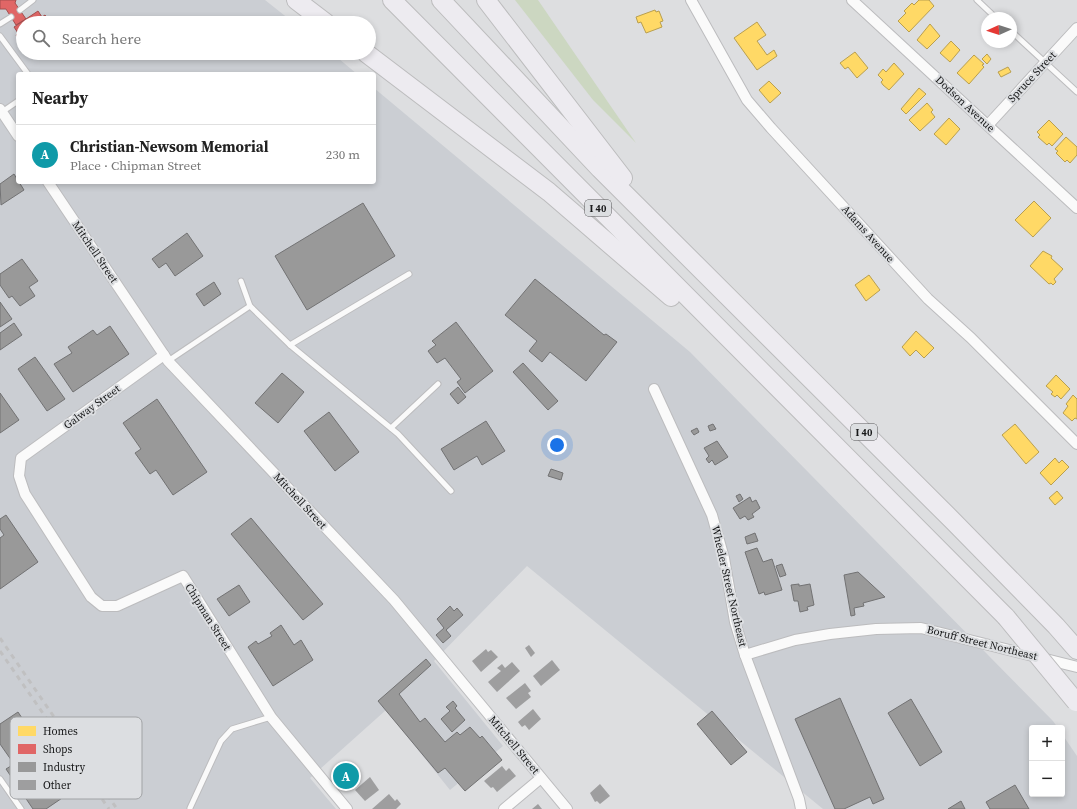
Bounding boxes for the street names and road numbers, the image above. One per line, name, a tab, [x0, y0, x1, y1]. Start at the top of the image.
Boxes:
street label: Spruce Street	[1004, 48, 1060, 106]
street label: Dodson Avenue	[932, 73, 998, 136]
road number: I 40	[585, 200, 611, 216]
street label: Adams Avenue	[838, 202, 898, 266]
street label: Mitchell Street	[69, 218, 121, 286]
street label: Galway Street	[61, 381, 124, 433]
road number: I 40	[851, 424, 877, 440]
street label: Mitchell Street	[270, 470, 330, 533]
street label: Wheeler Street Northeast	[708, 524, 750, 648]
street label: Chipman Street	[181, 581, 235, 654]
street label: Boruff Street Northeast	[925, 622, 1039, 664]
street label: Mitchell Street	[485, 713, 543, 778]

